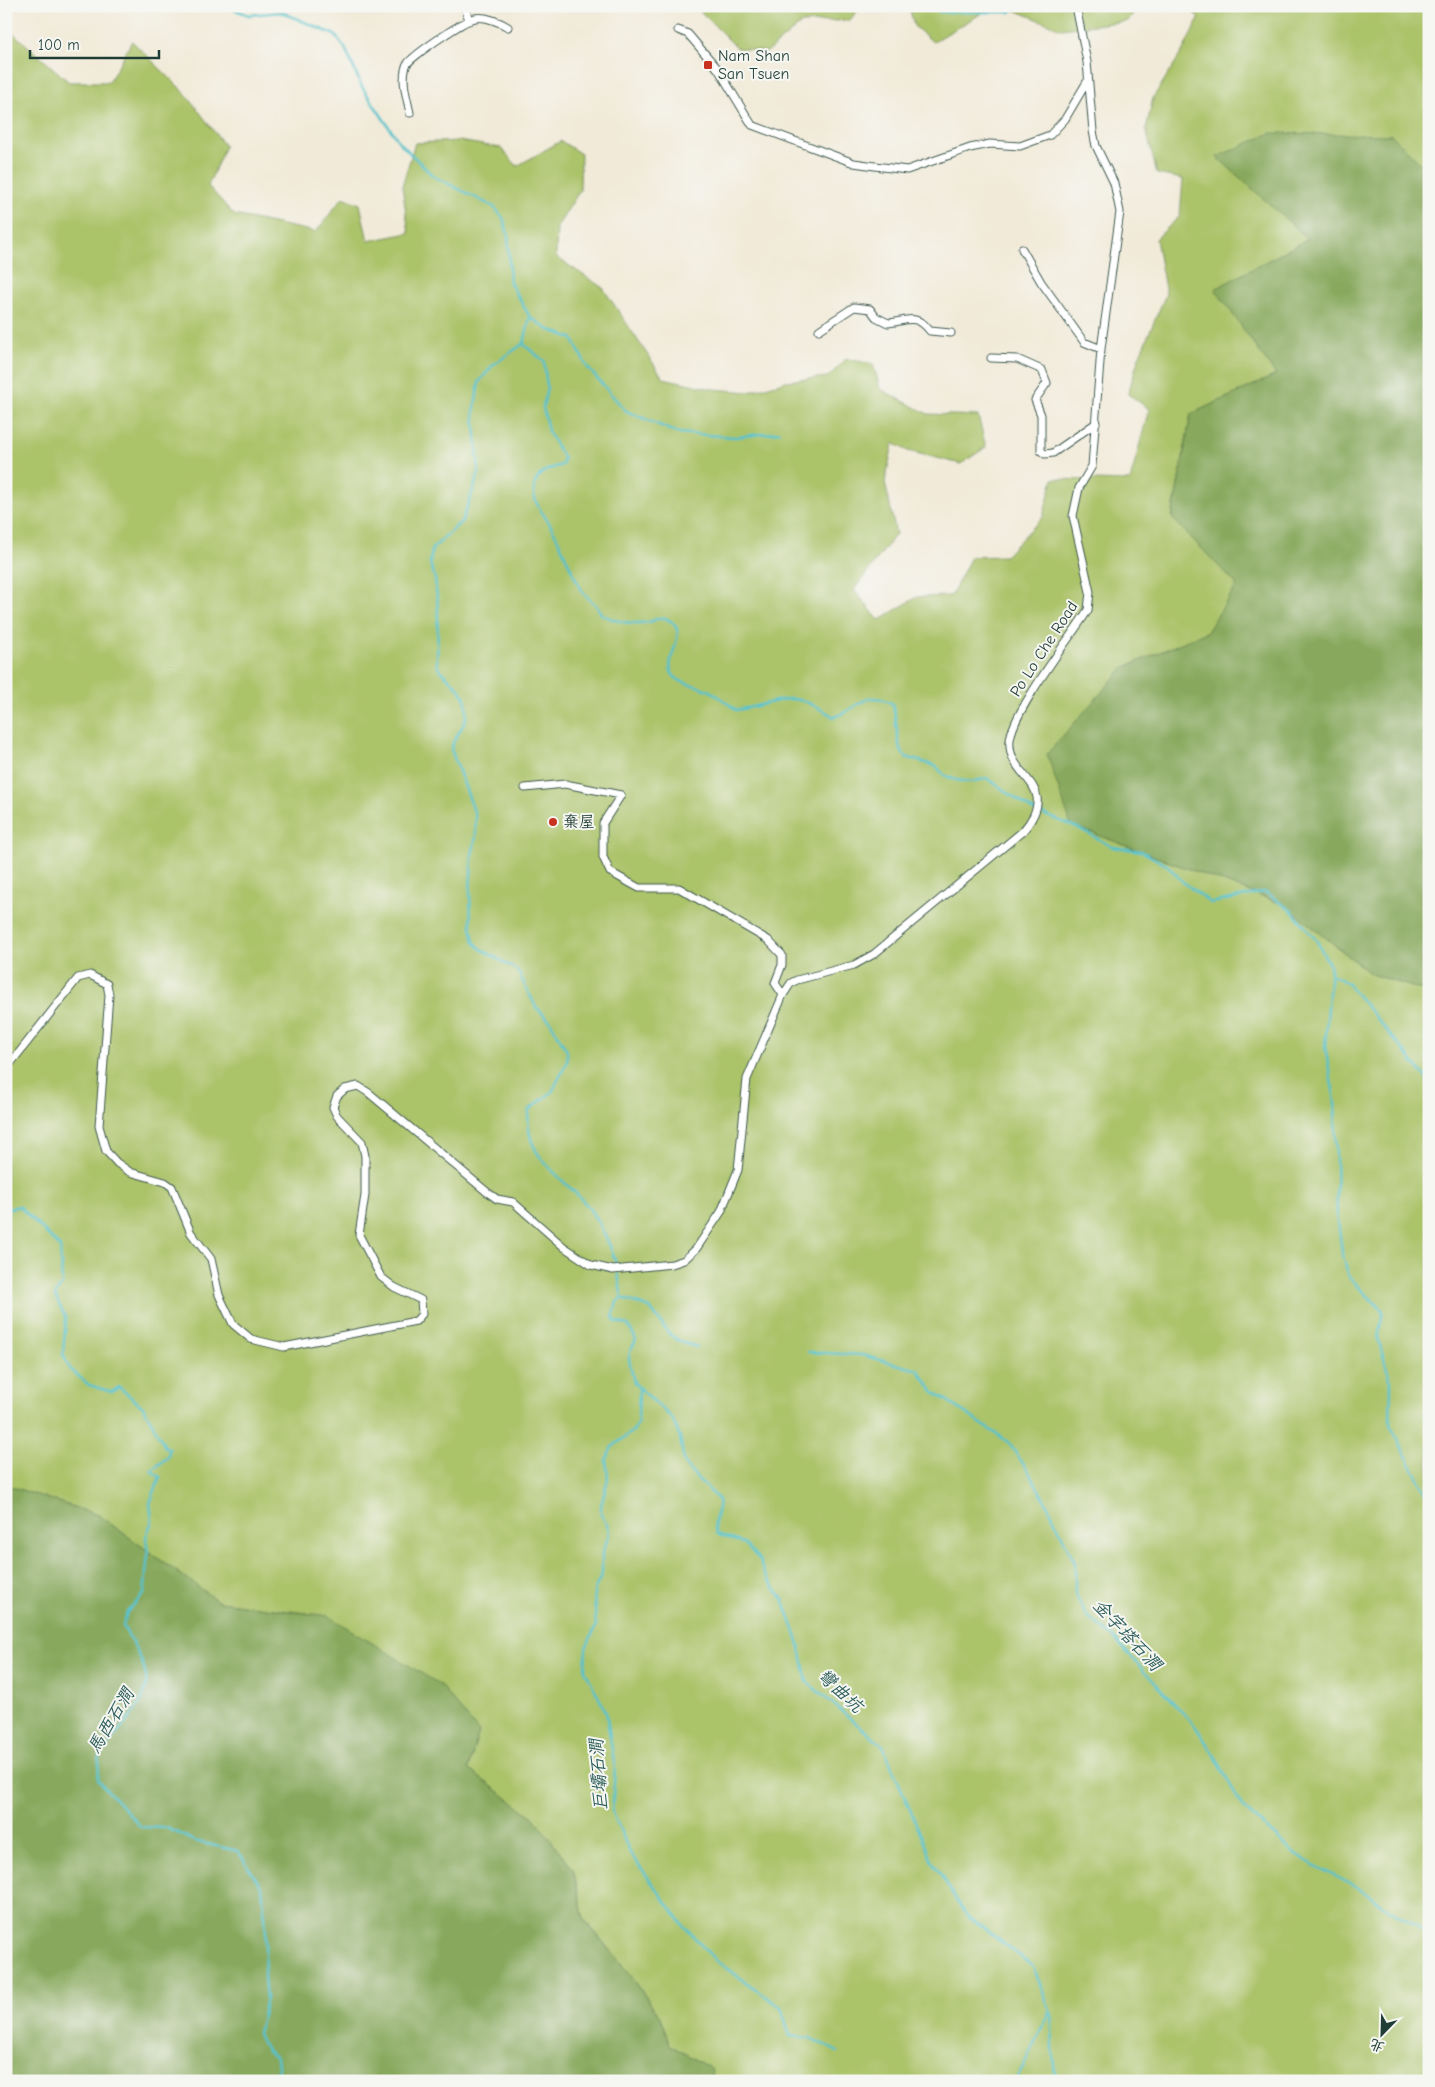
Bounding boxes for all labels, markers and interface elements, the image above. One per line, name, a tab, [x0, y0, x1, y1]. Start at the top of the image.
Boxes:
scale bar	[30, 28, 159, 60]
text: 100 m	[38, 36, 80, 54]
place label: Nam Shan San Tsuen	[718, 47, 790, 83]
marker: Nam Shan San Tsuen	[702, 59, 714, 71]
street label: Po Lo Che Road	[1007, 598, 1081, 700]
place label: 棄屋	[563, 813, 595, 831]
marker: 棄屋	[547, 816, 559, 828]
water label: 金字塔石澗	[1089, 1595, 1167, 1677]
water label: 彎曲坑	[813, 1665, 868, 1718]
water label: 馬西石澗	[83, 1683, 140, 1757]
water label: 巨壩石澗	[586, 1736, 612, 1812]
north arrow	[1358, 2010, 1408, 2060]
text: 北	[1367, 2035, 1387, 2056]

